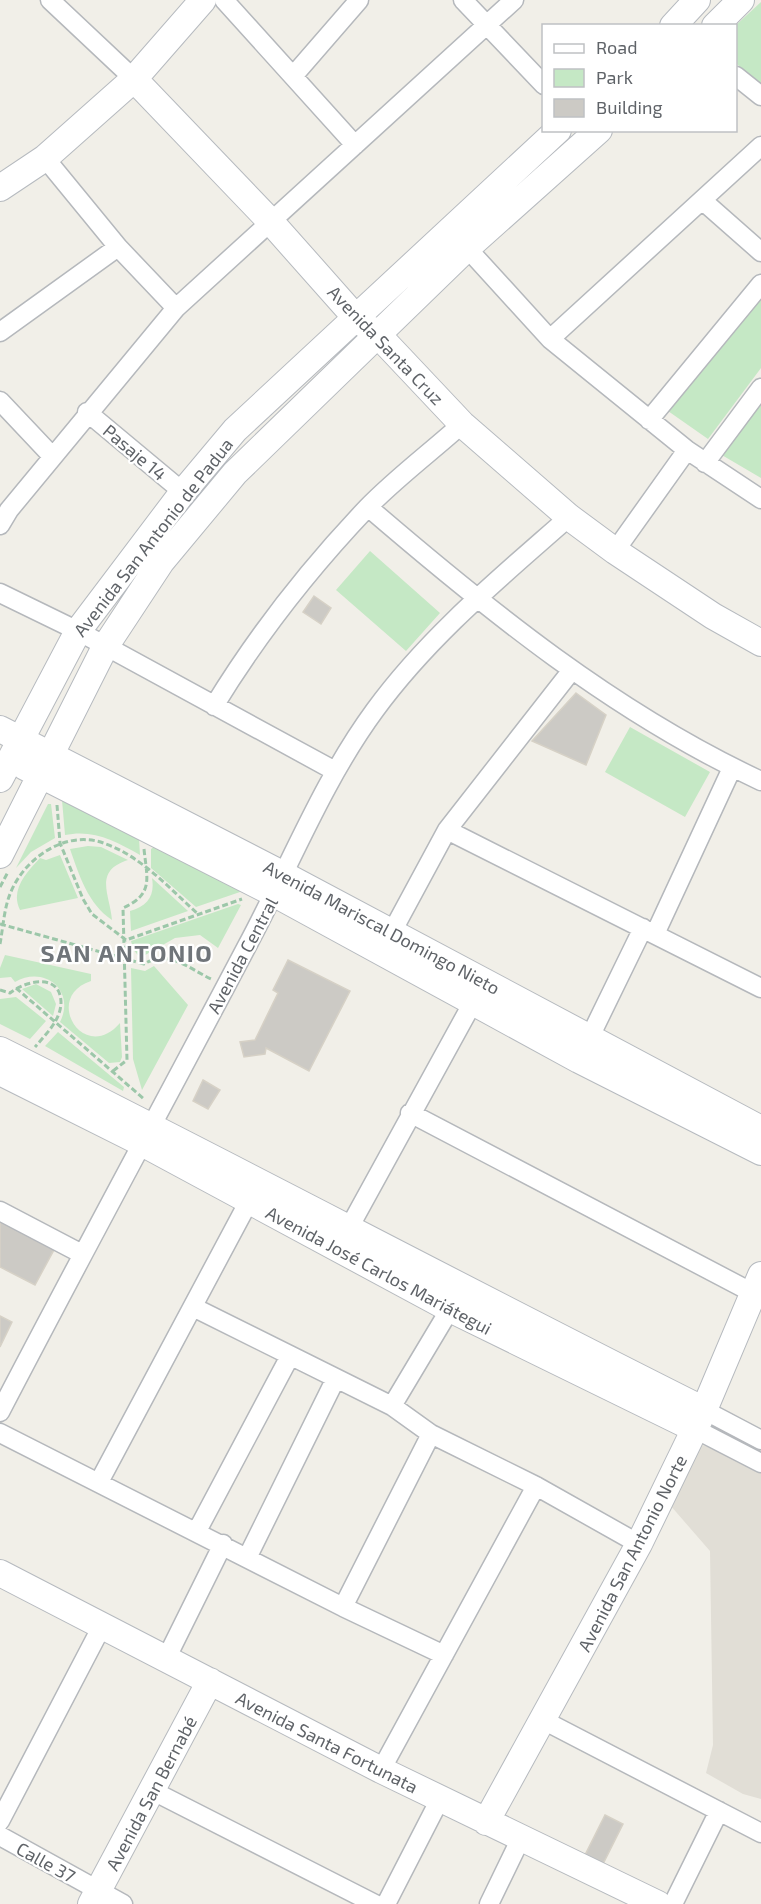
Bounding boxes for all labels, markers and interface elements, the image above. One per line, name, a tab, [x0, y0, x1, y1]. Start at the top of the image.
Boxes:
legend	[542, 24, 737, 132]
text: Road	[596, 36, 637, 58]
text: Park	[596, 66, 633, 88]
text: Building	[596, 96, 663, 118]
street label: Avenida Santa Cruz	[323, 281, 449, 409]
street label: Pasaje 14	[99, 419, 171, 485]
street label: Avenida San Antonio de Padua	[69, 433, 237, 641]
street label: Avenida Mariscal Domingo Nieto	[260, 855, 504, 999]
street label: Avenida Central	[202, 892, 282, 1017]
district label: SAN ANTONIO	[41, 938, 213, 967]
street label: Avenida José Carlos Mariátegui	[262, 1201, 496, 1339]
street label: Avenida San Antonio Norte	[573, 1451, 691, 1655]
street label: Avenida Santa Fortunata	[232, 1687, 422, 1797]
street label: Avenida San Bernabé	[101, 1712, 201, 1874]
street label: Calle 37	[13, 1837, 79, 1887]

